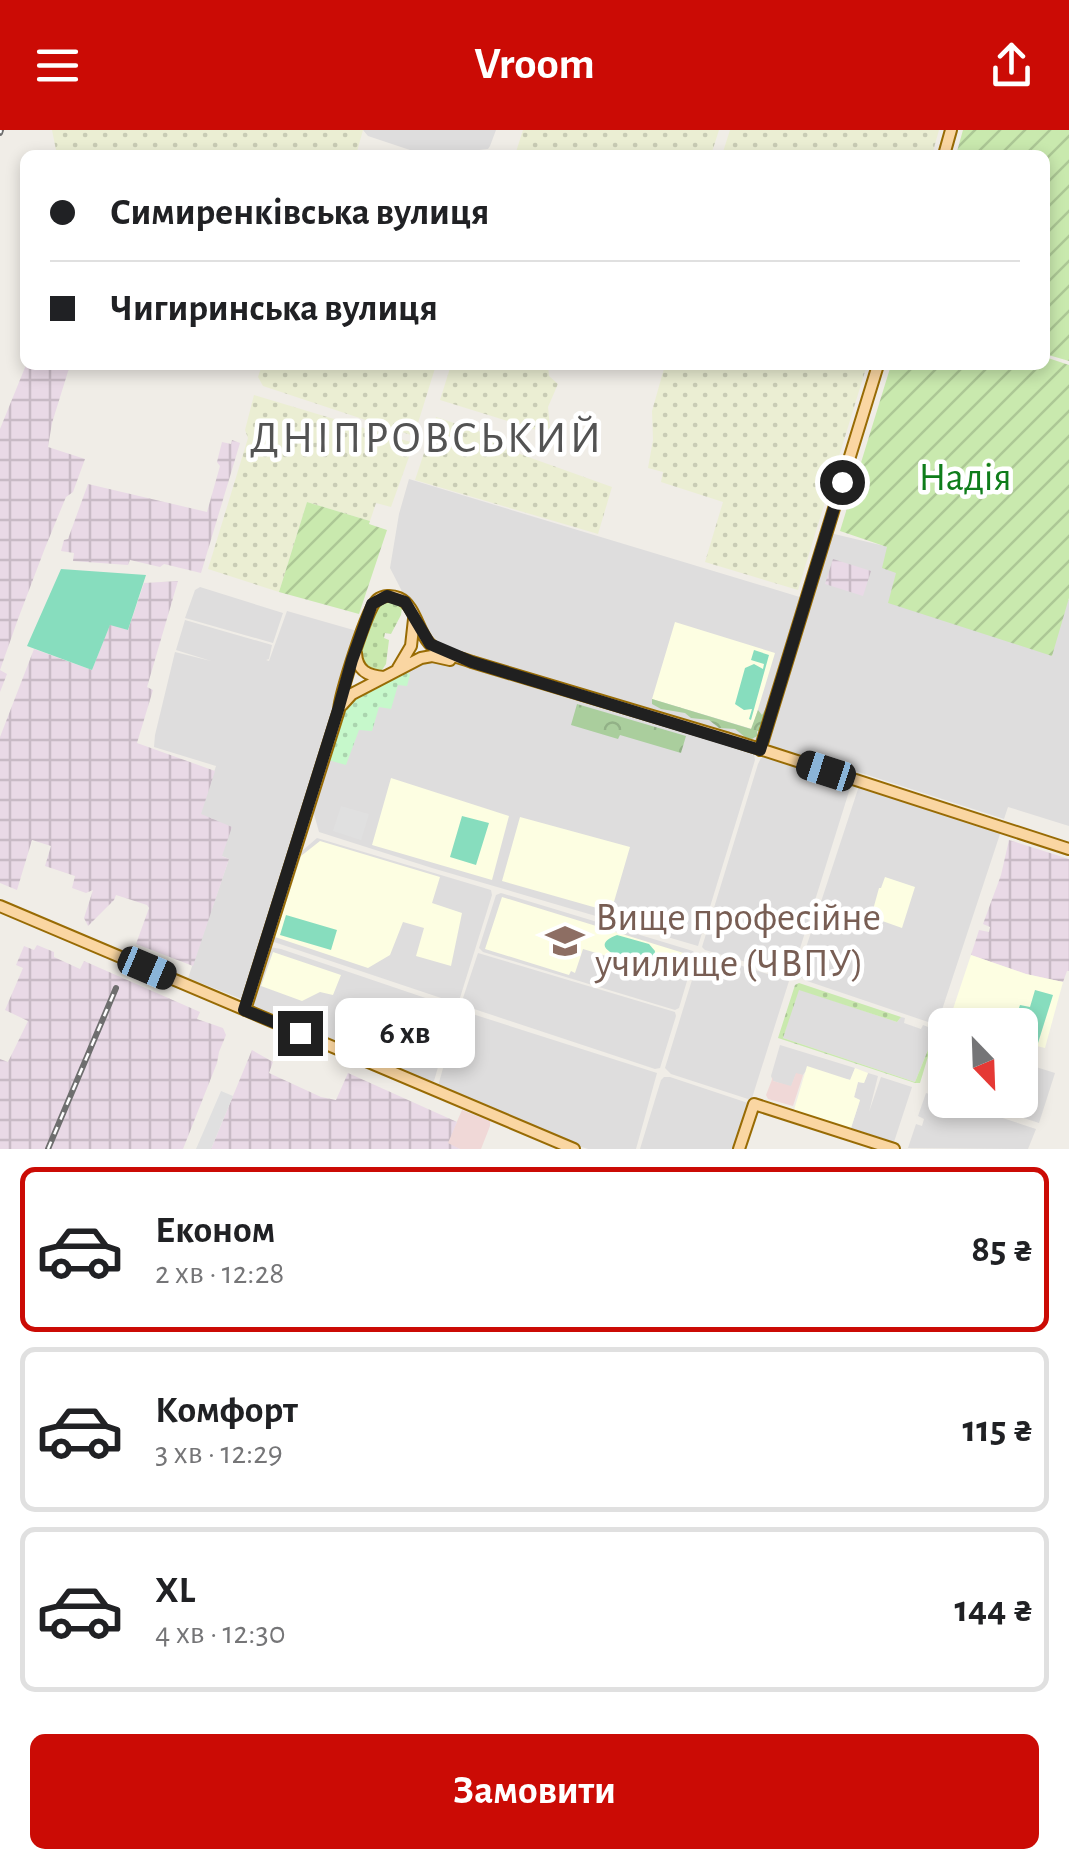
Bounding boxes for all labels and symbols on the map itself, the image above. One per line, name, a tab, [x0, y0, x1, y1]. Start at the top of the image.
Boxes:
district label: ДНІПРОВСЬКИЙ	[250, 415, 604, 461]
park label: Надія	[918, 458, 1012, 498]
route start	[820, 460, 865, 505]
car	[793, 747, 859, 795]
place label: Вище професійне училище (ЧВПУ)	[594, 898, 881, 984]
school or university icon: Вище професійне училище (ЧВПУ)	[544, 920, 586, 962]
car	[114, 942, 180, 994]
callout: 6 хв	[335, 998, 475, 1068]
north arrow	[928, 1008, 1038, 1118]
route end	[278, 1011, 323, 1056]

